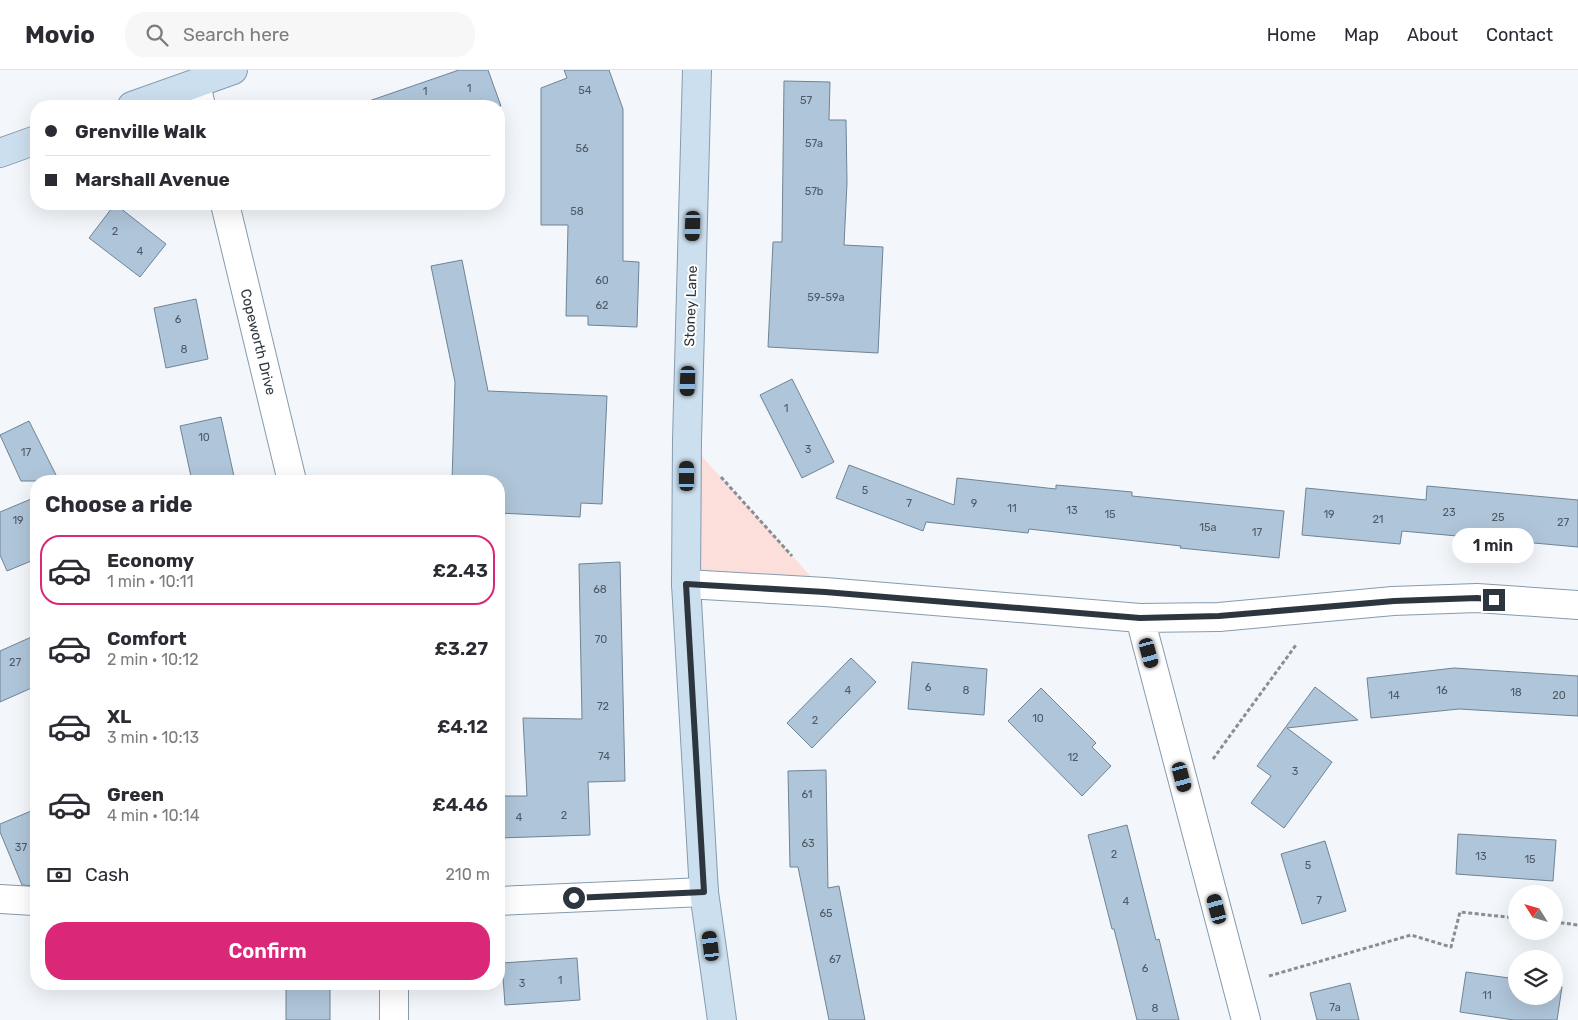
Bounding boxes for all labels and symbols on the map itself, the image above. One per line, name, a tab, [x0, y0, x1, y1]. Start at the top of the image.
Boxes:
house number: 1	[467, 82, 471, 95]
house number: 54	[578, 84, 592, 97]
house number: 1	[423, 85, 427, 98]
house number: 57	[800, 94, 812, 107]
house number: 57a	[805, 137, 823, 150]
house number: 56	[575, 142, 589, 155]
house number: 57b	[805, 185, 823, 198]
house number: 58	[570, 205, 584, 218]
car	[684, 211, 701, 241]
house number: 2	[112, 225, 118, 238]
house number: 4	[137, 245, 144, 258]
street label: Stoney Lane	[681, 265, 701, 347]
house number: 60	[595, 274, 609, 287]
street label: Copeworth Drive	[237, 287, 279, 397]
house number: 59-59a	[807, 291, 845, 304]
house number: 62	[595, 299, 609, 312]
house number: 6	[175, 313, 182, 326]
house number: 8	[181, 343, 188, 356]
car	[679, 366, 696, 396]
house number: 1	[784, 402, 788, 415]
house number: 10	[198, 431, 210, 444]
house number: 3	[805, 443, 812, 456]
house number: 17	[21, 446, 32, 459]
car	[679, 461, 694, 491]
house number: 5	[862, 484, 869, 497]
house number: 7	[906, 497, 912, 510]
house number: 9	[971, 497, 977, 510]
house number: 11	[1007, 502, 1017, 515]
house number: 13	[1066, 504, 1078, 517]
house number: 23	[1442, 506, 1456, 519]
house number: 15	[1104, 508, 1116, 521]
house number: 19	[1323, 508, 1335, 521]
house number: 25	[1492, 511, 1505, 524]
house number: 21	[1372, 513, 1384, 526]
house number: 19	[12, 514, 24, 527]
house number: 27	[1557, 516, 1569, 529]
house number: 15a	[1199, 521, 1217, 534]
house number: 17	[1252, 526, 1263, 539]
callout: 1 min	[1453, 528, 1535, 562]
house number: 68	[593, 583, 607, 596]
route end	[1483, 589, 1505, 611]
house number: 70	[595, 633, 607, 646]
car	[1137, 637, 1160, 669]
house number: 27	[9, 656, 21, 669]
house number: 6	[925, 681, 932, 694]
house number: 4	[845, 684, 852, 697]
house number: 8	[963, 684, 970, 697]
house number: 16	[1436, 684, 1448, 697]
house number: 18	[1510, 686, 1522, 699]
house number: 14	[1388, 689, 1400, 702]
house number: 20	[1552, 689, 1566, 702]
house number: 72	[597, 700, 609, 713]
house number: 10	[1032, 712, 1044, 725]
house number: 2	[812, 714, 818, 727]
house number: 74	[598, 750, 610, 763]
house number: 12	[1067, 751, 1079, 764]
car	[1170, 761, 1193, 793]
house number: 3	[1292, 765, 1299, 778]
house number: 61	[801, 788, 813, 801]
house number: 2	[561, 809, 567, 822]
house number: 4	[516, 811, 523, 824]
house number: 63	[801, 837, 815, 850]
house number: 37	[15, 841, 27, 854]
house number: 2	[1111, 848, 1117, 861]
house number: 13	[1475, 850, 1487, 863]
house number: 15	[1524, 853, 1536, 866]
house number: 5	[1305, 859, 1312, 872]
north arrow	[1508, 885, 1562, 940]
route start	[563, 887, 585, 909]
car	[1205, 893, 1228, 925]
house number: 7	[1316, 894, 1322, 907]
house number: 4	[1123, 895, 1130, 908]
house number: 65	[819, 907, 833, 920]
car	[701, 930, 720, 962]
house number: 67	[829, 953, 841, 966]
house number: 6	[1142, 962, 1149, 975]
house number: 1	[558, 974, 562, 987]
house number: 3	[519, 977, 526, 990]
house number: 11	[1482, 989, 1492, 1002]
house number: 7a	[1329, 1001, 1341, 1014]
house number: 8	[1152, 1002, 1159, 1015]

